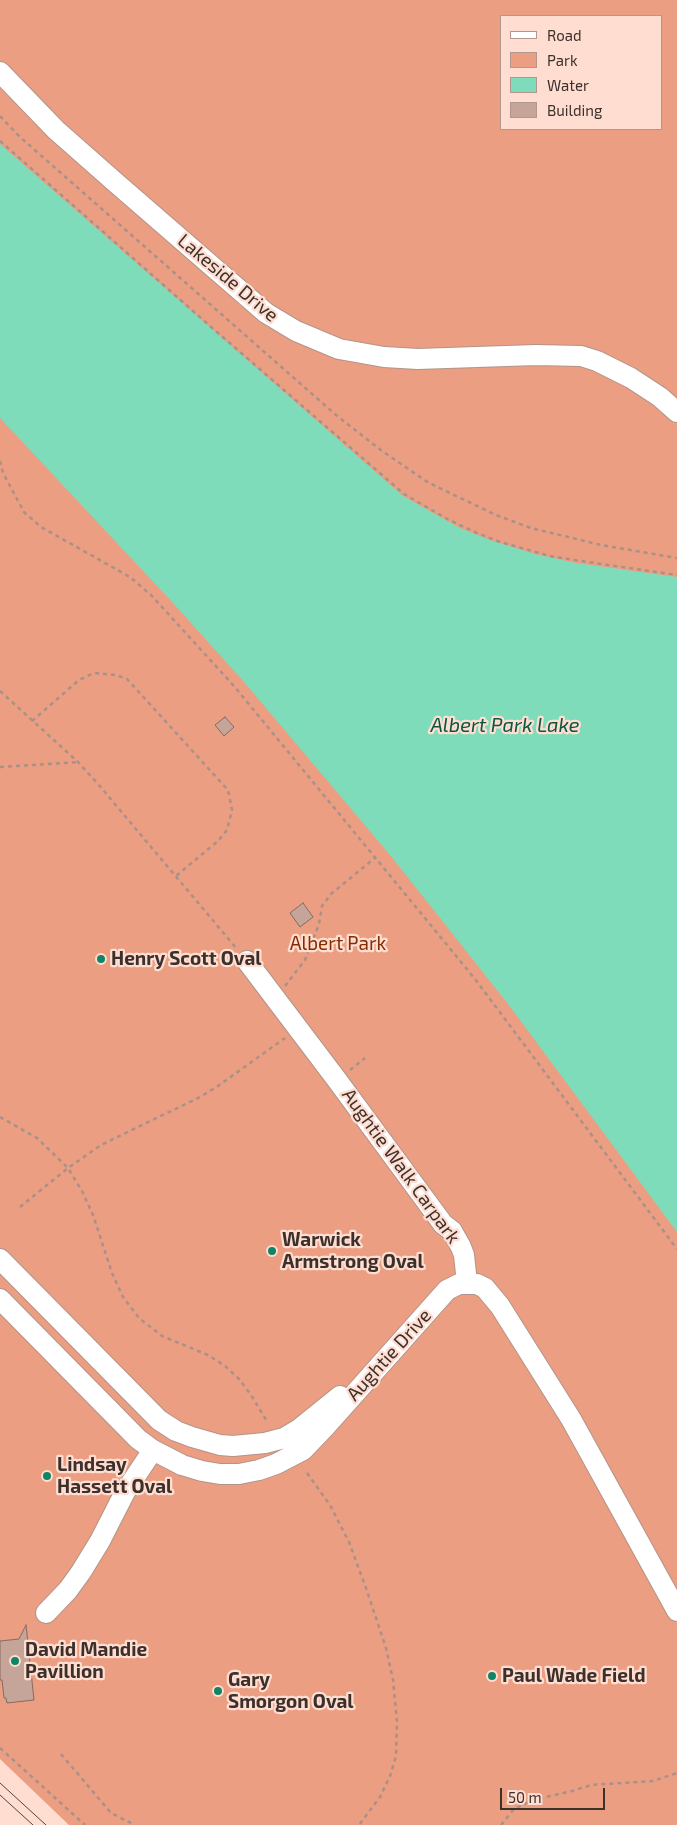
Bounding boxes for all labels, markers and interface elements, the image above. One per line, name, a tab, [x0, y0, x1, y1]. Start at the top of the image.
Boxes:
legend	[500, 15, 662, 130]
text: Road	[547, 26, 582, 44]
text: Park	[547, 51, 578, 69]
text: Water	[547, 76, 589, 94]
text: Building	[547, 101, 602, 119]
street label: Lakeside Drive	[173, 229, 283, 327]
water label: Albert Park Lake	[430, 713, 580, 737]
park label: Albert Park	[290, 933, 386, 955]
place label: Henry Scott Oval	[111, 948, 262, 970]
marker: Henry Scott Oval	[95, 953, 107, 965]
street label: Aughtie Walk Carpark	[337, 1084, 465, 1248]
place label: Warwick Armstrong Oval	[282, 1229, 424, 1273]
marker: Warwick Armstrong Oval	[266, 1245, 278, 1257]
street label: Aughtie Drive	[342, 1304, 436, 1406]
place label: Lindsay Hassett Oval	[57, 1454, 172, 1498]
marker: Lindsay Hassett Oval	[41, 1470, 53, 1482]
place label: David Mandie Pavillion	[25, 1639, 147, 1683]
marker: David Mandie Pavillion	[9, 1655, 21, 1667]
place label: Paul Wade Field	[502, 1665, 646, 1687]
place label: Gary Smorgon Oval	[228, 1669, 354, 1713]
marker: Paul Wade Field	[486, 1670, 498, 1682]
marker: Gary Smorgon Oval	[212, 1685, 224, 1697]
scale bar	[502, 1778, 607, 1810]
text: 50 m	[508, 1788, 542, 1806]

